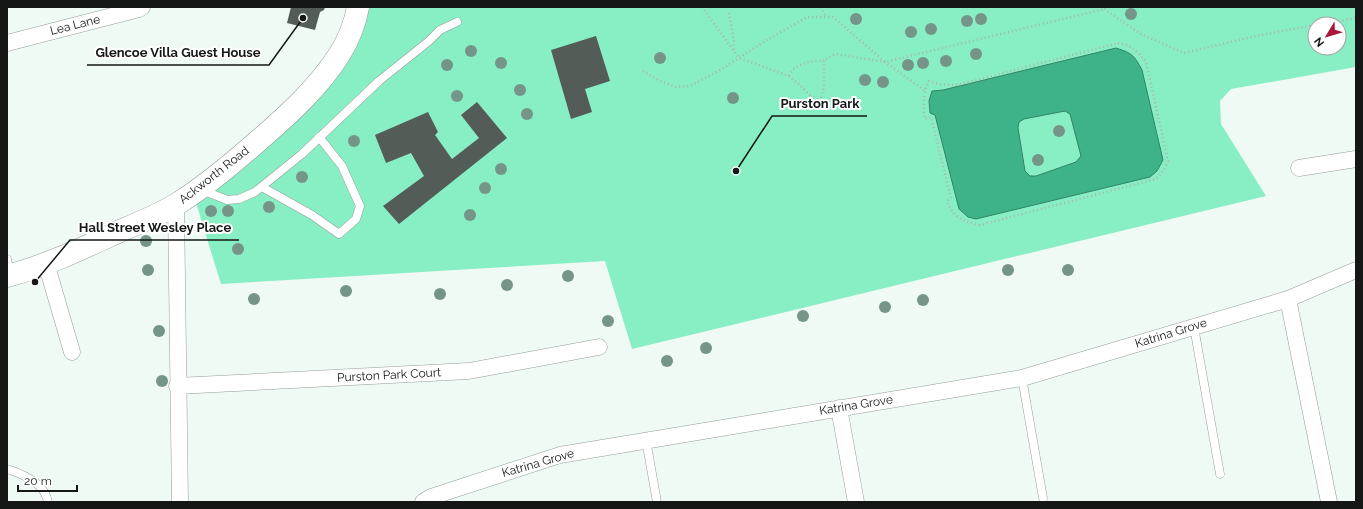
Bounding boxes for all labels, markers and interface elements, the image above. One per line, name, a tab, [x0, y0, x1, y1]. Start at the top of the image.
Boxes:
street label: Lea Lane	[49, 12, 101, 38]
north arrow	[1307, 16, 1347, 56]
text: N	[1312, 35, 1327, 49]
callout: Glencoe Villa Guest House	[87, 40, 269, 65]
text: Glencoe Villa Guest House	[95, 45, 261, 60]
callout: Purston Park	[772, 91, 867, 116]
text: Purston Park	[780, 96, 860, 111]
street label: Ackworth Road	[176, 143, 252, 207]
callout: Hall Street Wesley Place	[70, 215, 239, 240]
text: Hall Street Wesley Place	[79, 220, 231, 235]
street label: Katrina Grove	[1133, 315, 1209, 351]
street label: Purston Park Court	[337, 365, 441, 385]
street label: Katrina Grove	[818, 392, 894, 418]
street label: Katrina Grove	[500, 446, 576, 480]
scale bar	[18, 467, 77, 493]
text: 20 m	[24, 474, 52, 488]

